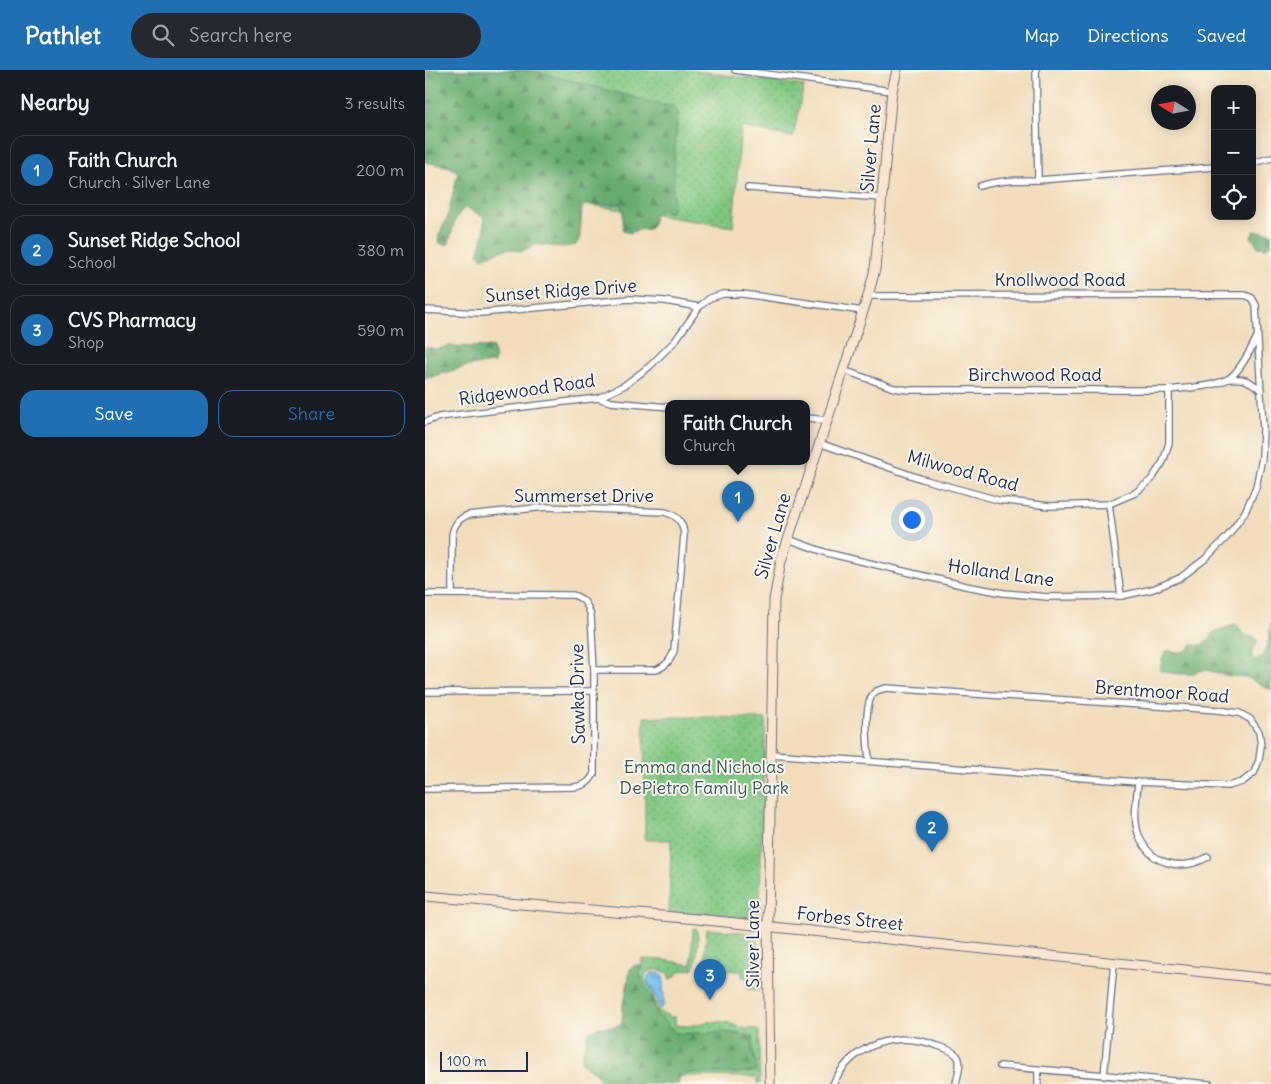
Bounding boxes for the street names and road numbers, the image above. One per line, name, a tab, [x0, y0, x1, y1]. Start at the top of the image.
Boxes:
street label: Silver Lane	[855, 103, 886, 193]
street label: Knollwood Road	[994, 268, 1126, 291]
street label: Sunset Ridge Drive	[484, 274, 638, 307]
street label: Birchwood Road	[968, 363, 1102, 386]
street label: Ridgewood Road	[457, 369, 597, 410]
street label: Milwood Road	[905, 445, 1022, 496]
street label: Summerset Drive	[514, 484, 654, 507]
street label: Silver Lane	[749, 490, 796, 581]
street label: Holland Lane	[947, 554, 1056, 591]
street label: Sawka Drive	[565, 644, 590, 745]
street label: Brentmoor Road	[1094, 675, 1230, 708]
street label: Silver Lane	[741, 900, 764, 988]
street label: Forbes Street	[796, 901, 904, 936]

